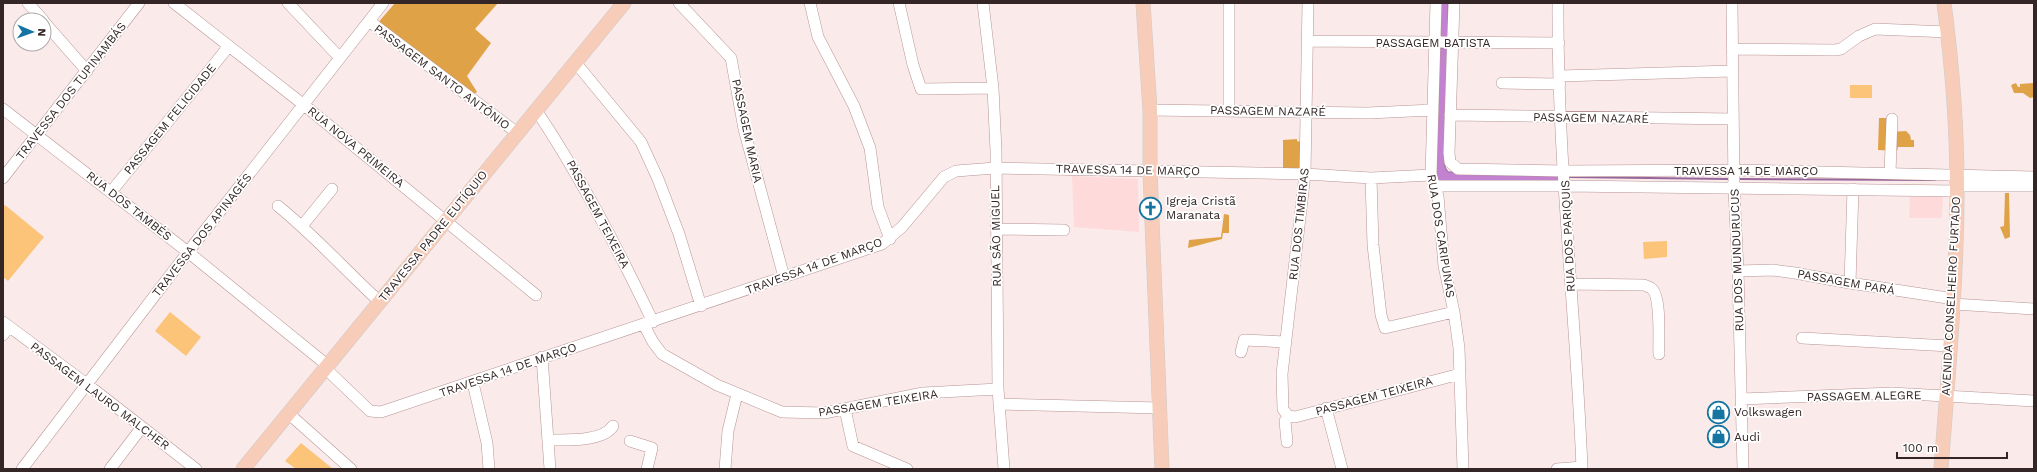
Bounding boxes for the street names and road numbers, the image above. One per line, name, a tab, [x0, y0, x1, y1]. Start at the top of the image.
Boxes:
street label: TRAVESSA DOS TUPINAMBÁS	[13, 19, 129, 163]
street label: PASSAGEM SANTO ANTÔNIO	[371, 21, 513, 133]
street label: PASSAGEM BATISTA	[1376, 36, 1491, 50]
street label: PASSAGEM FELICIDADE	[121, 61, 219, 177]
street label: PASSAGEM MARIA	[729, 78, 765, 184]
street label: PASSAGEM NAZARÉ	[1210, 103, 1326, 119]
street label: RUA NOVA PRIMEIRA	[305, 104, 407, 190]
street label: PASSAGEM NAZARÉ	[1533, 110, 1649, 126]
street label: PASSAGEM TEIXEIRA	[564, 157, 633, 271]
street label: TRAVESSA 14 DE MARÇO	[1056, 162, 1200, 178]
street label: TRAVESSA 14 DE MARÇO	[1674, 164, 1818, 178]
street label: RUA DOS TIMBIRAS	[1286, 167, 1312, 281]
street label: RUA DOS TAMBÉS	[84, 168, 174, 244]
street label: TRAVESSA PADRE EUTÍQUIO	[376, 168, 490, 304]
street label: TRAVESSA DOS APINAGÉS	[149, 170, 255, 300]
street label: RUA DOS CARIPUNAS	[1424, 173, 1458, 299]
street label: RUA DOS PARIQUIS	[1558, 180, 1578, 292]
street label: RUA SÃO MIGUEL	[988, 185, 1004, 287]
street label: RUA DOS MUNDURUCUS	[1728, 188, 1746, 332]
street label: AVENIDA CONSELHEIRO FURTADO	[1939, 196, 1963, 396]
street label: TRAVESSA 14 DE MARÇO	[744, 235, 884, 297]
street label: PASSAGEM PARÁ	[1796, 267, 1896, 297]
street label: PASSAGEM LAURO MALCHER	[28, 339, 172, 453]
street label: TRAVESSA 14 DE MARÇO	[438, 340, 578, 400]
street label: PASSAGEM TEIXEIRA	[1314, 374, 1434, 418]
street label: PASSAGEM TEIXEIRA	[817, 387, 939, 419]
street label: PASSAGEM ALEGRE	[1807, 388, 1922, 404]

